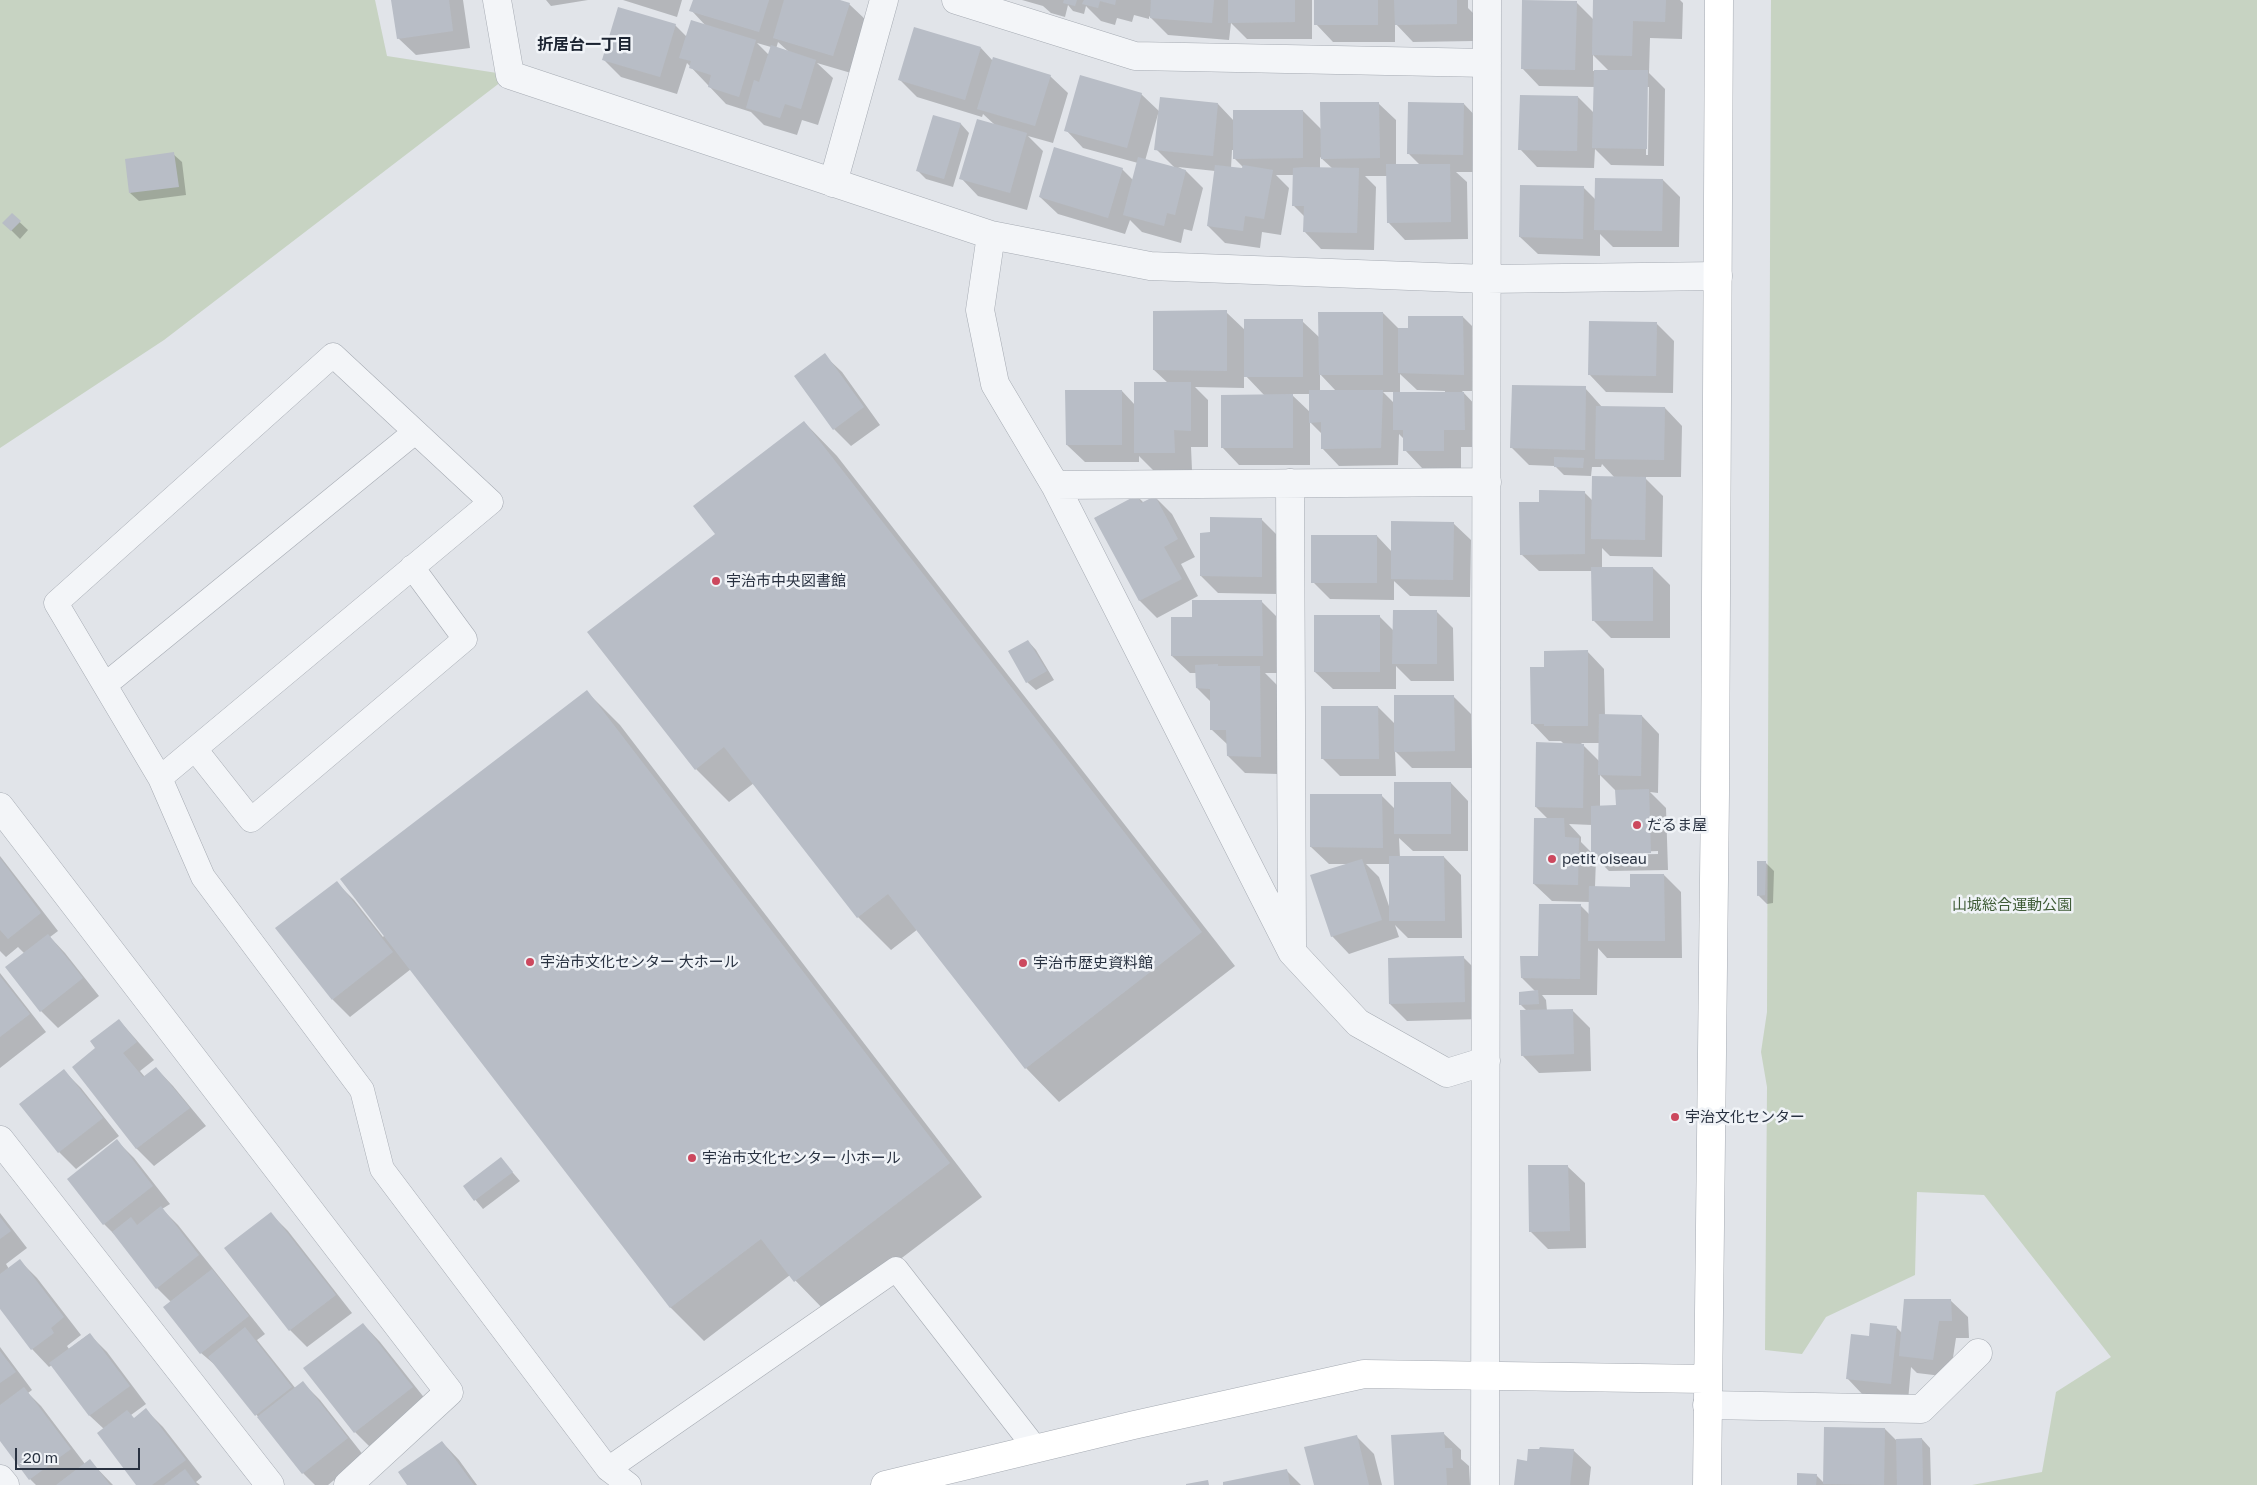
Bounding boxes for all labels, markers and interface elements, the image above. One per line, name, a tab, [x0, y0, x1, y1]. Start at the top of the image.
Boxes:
district label: 折居台一丁目	[537, 35, 633, 55]
place label: 宇治市中央図書館	[726, 572, 846, 590]
marker: 宇治市中央図書館	[710, 575, 722, 587]
place label: だるま屋	[1647, 816, 1707, 834]
marker: だるま屋	[1631, 819, 1643, 831]
place label: petit oiseau	[1562, 850, 1647, 868]
marker: petit oiseau	[1546, 853, 1558, 865]
park label: 山城総合運動公園	[1952, 896, 2072, 914]
place label: 宇治市文化センター 大ホール	[540, 953, 739, 971]
place label: 宇治市歴史資料館	[1033, 954, 1153, 972]
marker: 宇治市文化センター 大ホール	[524, 956, 536, 968]
marker: 宇治市歴史資料館	[1017, 957, 1029, 969]
place label: 宇治文化センター	[1685, 1108, 1805, 1126]
marker: 宇治文化センター	[1669, 1111, 1681, 1123]
place label: 宇治市文化センター 小ホール	[702, 1149, 901, 1167]
marker: 宇治市文化センター 小ホール	[686, 1152, 698, 1164]
scale bar	[18, 1438, 142, 1470]
text: 20 m	[23, 1448, 58, 1466]

